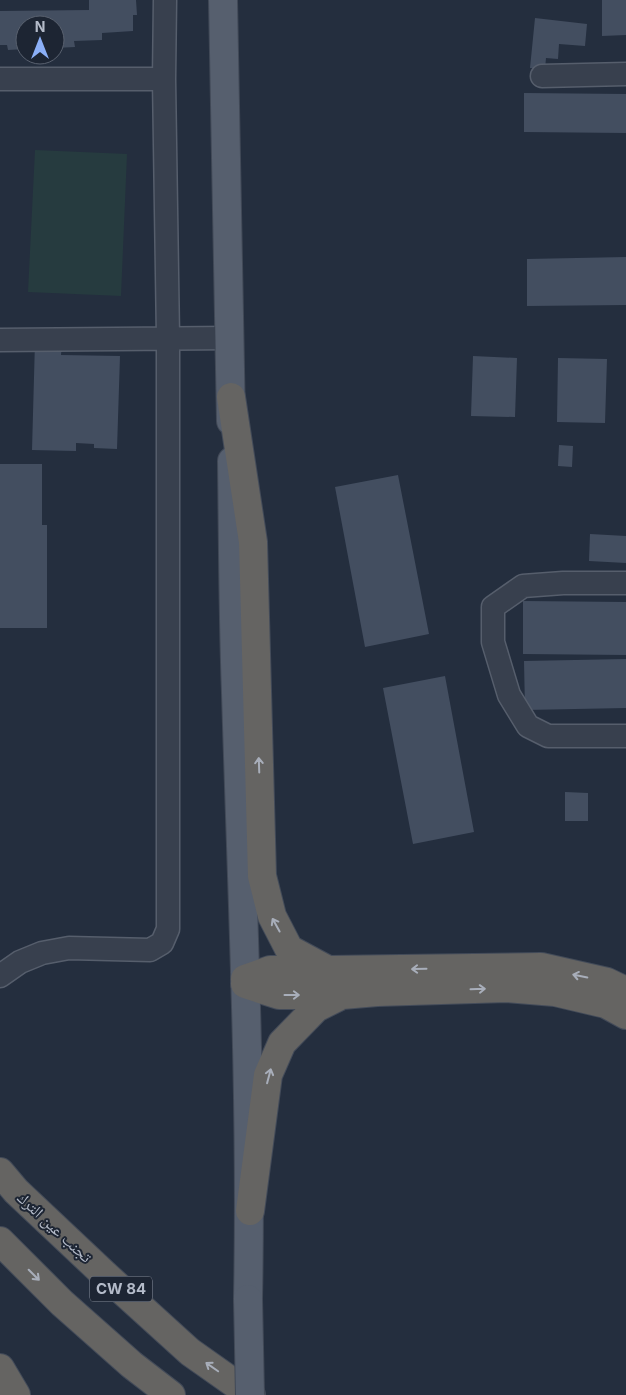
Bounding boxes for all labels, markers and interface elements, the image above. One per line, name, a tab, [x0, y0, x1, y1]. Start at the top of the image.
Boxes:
north arrow	[15, 15, 65, 65]
text: N	[35, 18, 45, 35]
one-way arrow	[254, 757, 264, 773]
one-way arrow	[271, 917, 281, 932]
one-way arrow	[411, 964, 427, 974]
one-way arrow	[573, 971, 589, 980]
one-way arrow	[470, 984, 486, 993]
one-way arrow	[284, 990, 300, 1000]
one-way arrow	[265, 1069, 274, 1085]
street label: تجنب عين الترك	[13, 1187, 97, 1267]
one-way arrow	[28, 1269, 40, 1281]
road number: CW 84	[90, 1276, 152, 1302]
one-way arrow	[205, 1362, 219, 1372]

